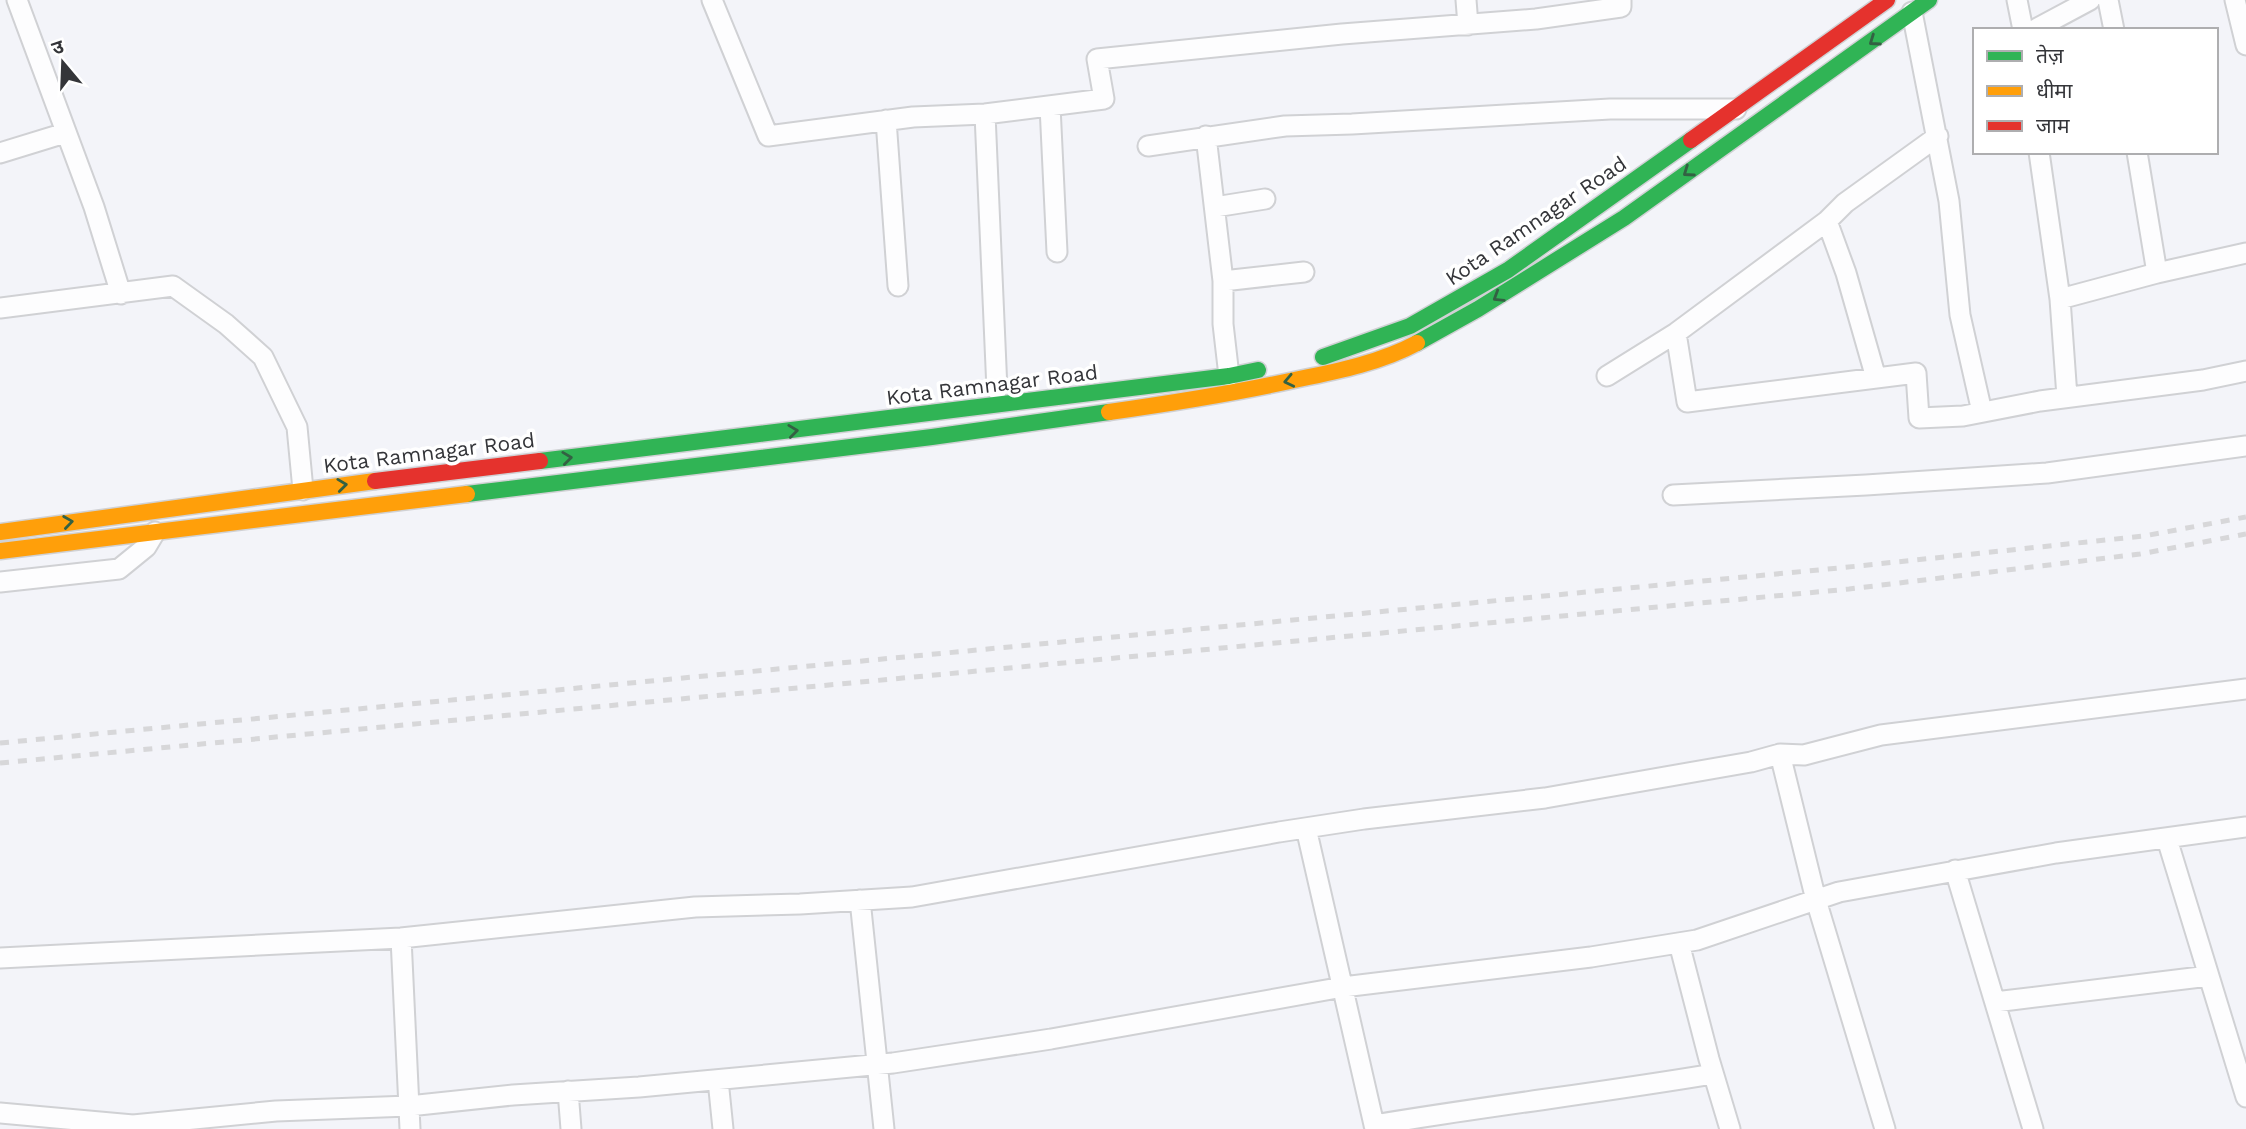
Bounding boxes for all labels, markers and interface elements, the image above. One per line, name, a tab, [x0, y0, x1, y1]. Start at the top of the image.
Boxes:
north arrow	[28, 28, 98, 98]
legend	[1973, 28, 2218, 154]
one-way arrow	[1869, 33, 1882, 45]
text: उ	[49, 34, 67, 60]
text: तेज़	[2036, 43, 2064, 68]
text: धीमा	[2036, 78, 2073, 103]
text: जाम	[2036, 113, 2070, 138]
street label: Kota Ramnagar Road	[1440, 151, 1631, 290]
one-way arrow	[1683, 164, 1696, 176]
one-way arrow	[1493, 288, 1506, 301]
street label: Kota Ramnagar Road	[885, 359, 1099, 410]
one-way arrow	[1283, 373, 1295, 388]
one-way arrow	[787, 423, 799, 438]
street label: Kota Ramnagar Road	[322, 427, 536, 478]
one-way arrow	[562, 451, 573, 466]
one-way arrow	[336, 478, 347, 493]
one-way arrow	[62, 515, 73, 530]

